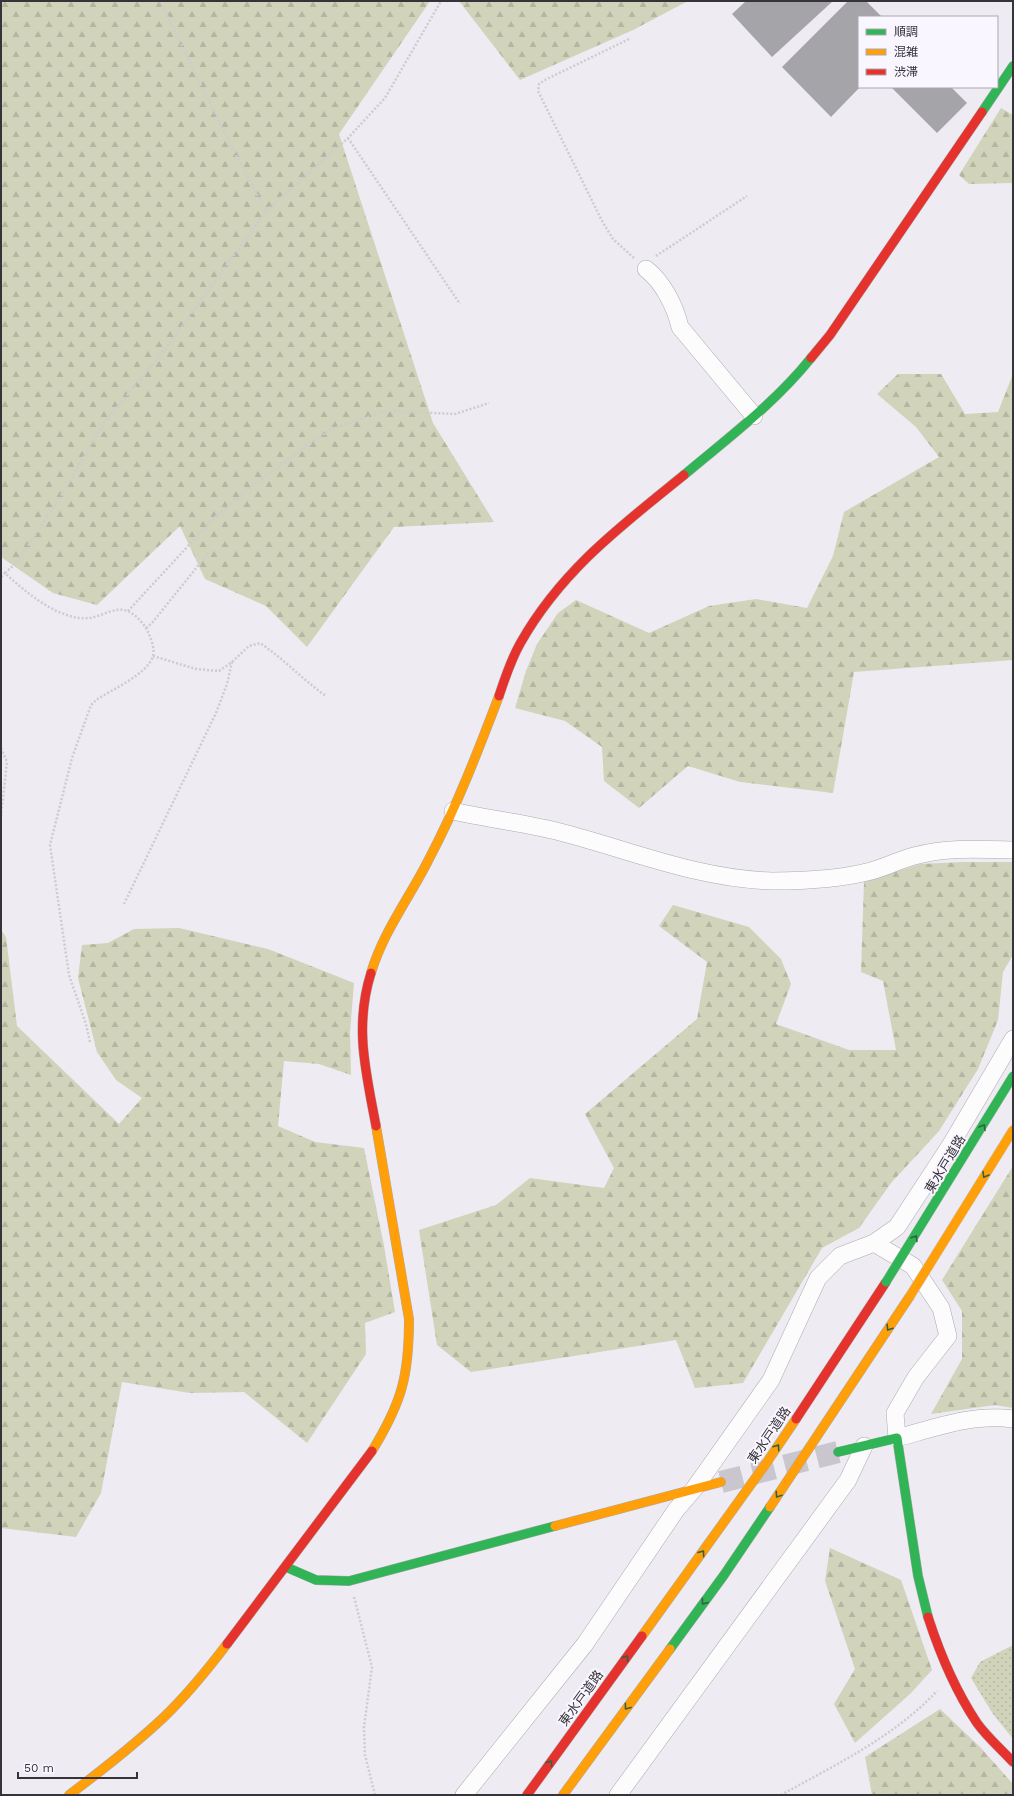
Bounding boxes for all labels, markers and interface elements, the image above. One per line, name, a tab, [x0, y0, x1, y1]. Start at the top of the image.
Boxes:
legend	[858, 16, 998, 88]
text: 順調	[894, 25, 918, 39]
text: 混雑	[894, 45, 918, 59]
text: 渋滞	[894, 65, 918, 79]
one-way arrow	[978, 1124, 985, 1131]
street label: 東水戸道路	[922, 1132, 968, 1196]
one-way arrow	[983, 1171, 990, 1178]
one-way arrow	[910, 1235, 917, 1242]
one-way arrow	[886, 1324, 894, 1331]
street label: 東水戸道路	[745, 1404, 793, 1466]
one-way arrow	[772, 1444, 779, 1451]
one-way arrow	[775, 1491, 783, 1498]
one-way arrow	[697, 1550, 705, 1557]
one-way arrow	[702, 1597, 709, 1604]
one-way arrow	[621, 1655, 629, 1662]
street label: 東水戸道路	[556, 1667, 606, 1729]
one-way arrow	[625, 1702, 632, 1709]
scale bar	[18, 1754, 137, 1780]
text: 50 m	[24, 1761, 54, 1775]
one-way arrow	[545, 1761, 552, 1768]

